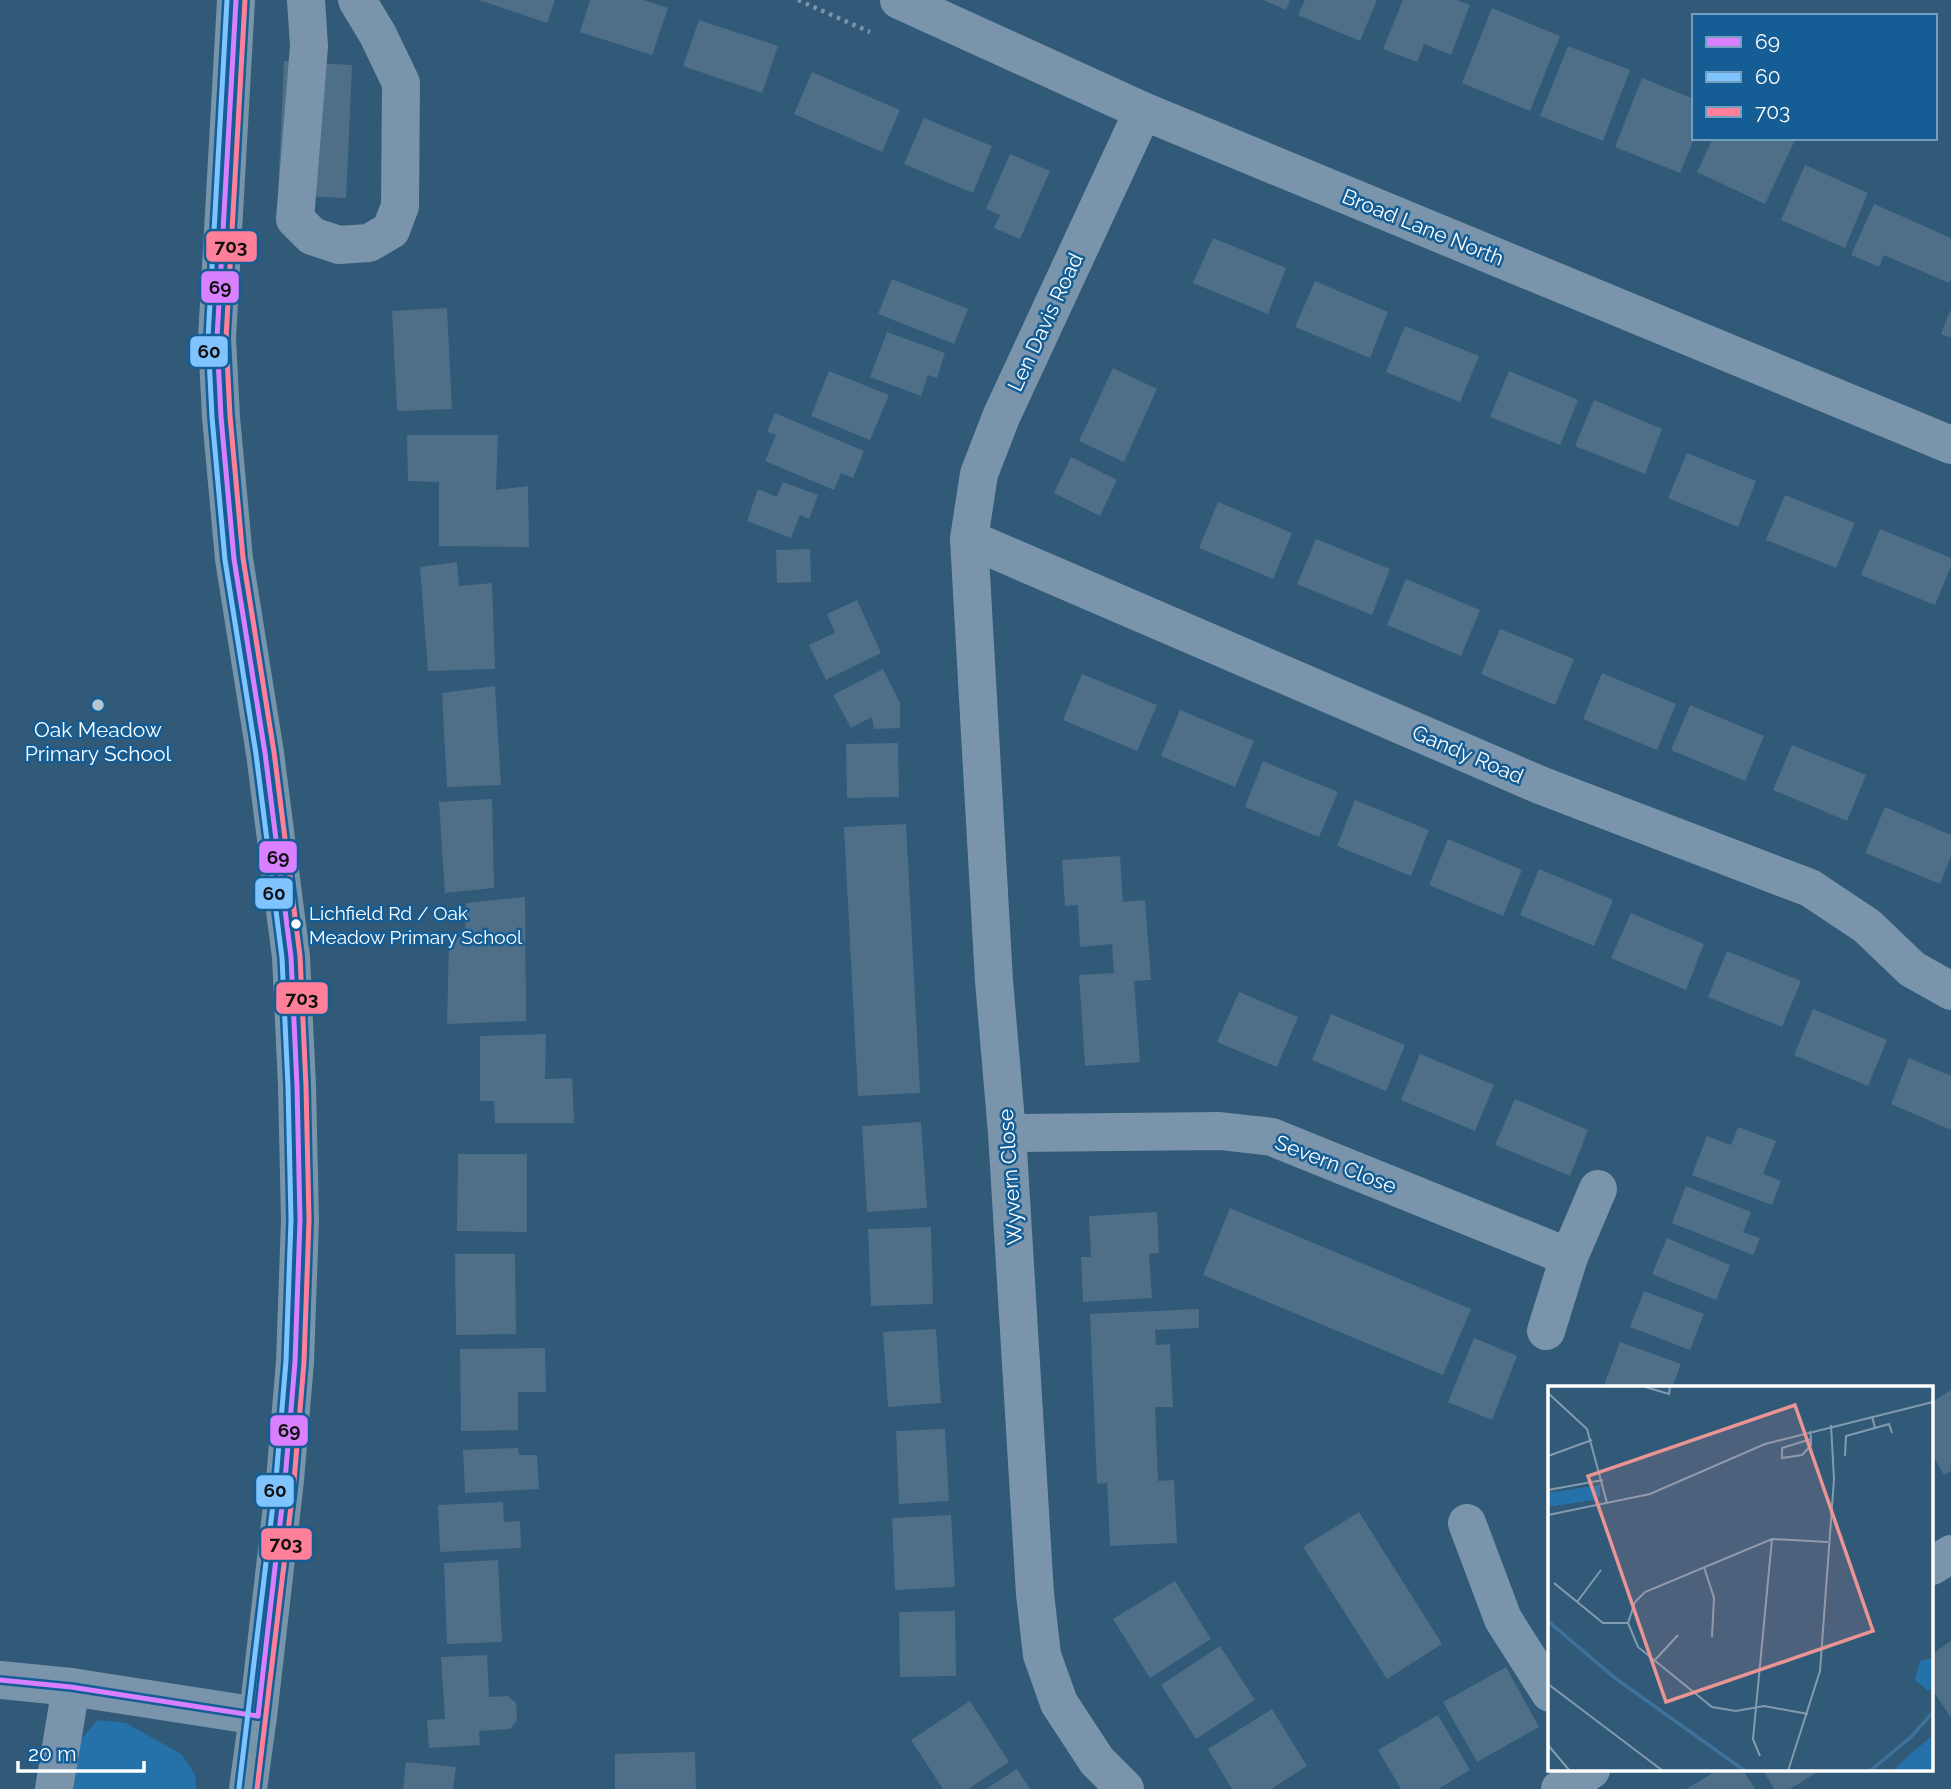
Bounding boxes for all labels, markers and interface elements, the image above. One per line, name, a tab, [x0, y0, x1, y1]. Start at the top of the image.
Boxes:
legend	[1692, 14, 1937, 140]
text: 69	[1755, 29, 1780, 54]
text: 60	[1755, 64, 1781, 89]
text: 703	[1755, 99, 1790, 124]
street label: Broad Lane North	[1338, 183, 1508, 271]
line badge: 703	[205, 230, 258, 263]
text: 703	[215, 235, 247, 257]
street label: Len Davis Road	[1002, 249, 1088, 395]
line badge: 69	[200, 270, 240, 304]
text: 69	[209, 276, 231, 298]
line badge: 60	[189, 335, 229, 368]
text: 60	[197, 340, 221, 362]
marker: Oak Meadow Primary School	[90, 697, 106, 713]
place label: Oak Meadow Primary School	[25, 717, 172, 766]
street label: Gandy Road	[1409, 719, 1527, 789]
line badge: 69	[258, 840, 298, 874]
text: 69	[267, 846, 289, 868]
line badge: 60	[254, 877, 294, 910]
text: 60	[262, 882, 286, 904]
place label: Lichfield Rd / Oak Meadow Primary School	[309, 902, 523, 948]
marker: Lichfield Rd / Oak Meadow Primary School	[289, 917, 303, 931]
line badge: 703	[275, 981, 329, 1015]
text: 703	[286, 987, 318, 1009]
street label: Wyvern Close	[993, 1108, 1027, 1246]
street label: Severn Close	[1272, 1129, 1400, 1199]
inset map	[1548, 1386, 1934, 1772]
line badge: 69	[269, 1414, 309, 1447]
text: 69	[278, 1419, 300, 1441]
line badge: 60	[255, 1474, 295, 1508]
text: 60	[263, 1479, 287, 1501]
line badge: 703	[260, 1527, 313, 1561]
text: 703	[270, 1532, 302, 1554]
scale bar	[18, 1730, 144, 1774]
text: 20 m	[28, 1741, 76, 1766]

